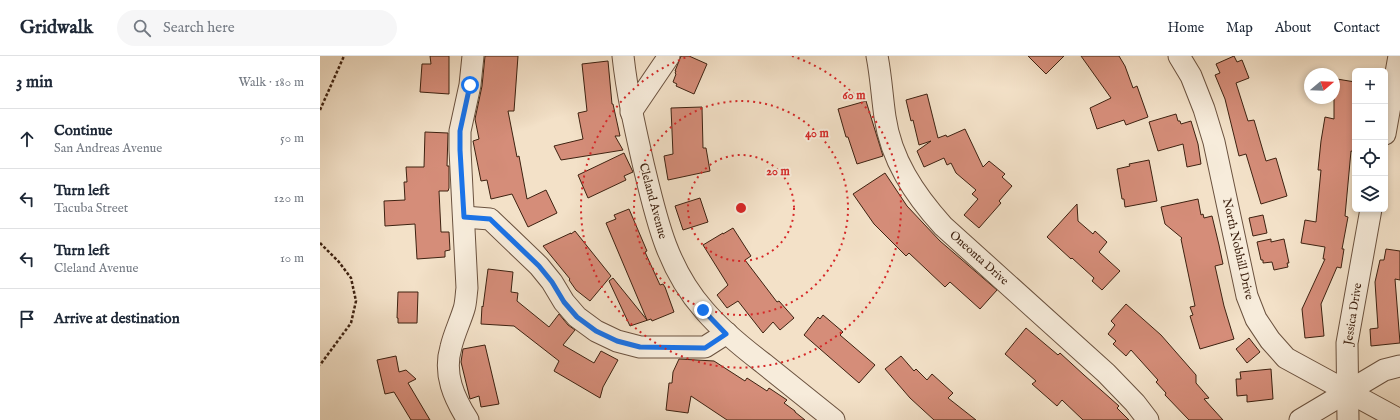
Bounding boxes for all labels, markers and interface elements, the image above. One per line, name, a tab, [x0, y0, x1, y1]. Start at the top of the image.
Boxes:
search box	[117, 10, 397, 46]
text: Gridwalk	[20, 16, 93, 40]
icon: search	[131, 17, 153, 39]
text: Search here	[163, 18, 235, 37]
text: Home	[1168, 19, 1204, 37]
text: Map	[1226, 19, 1253, 37]
text: About	[1275, 19, 1311, 37]
text: Contact	[1333, 19, 1380, 37]
north arrow	[1304, 68, 1340, 104]
map controls	[1352, 68, 1388, 212]
button: +	[1352, 68, 1388, 104]
text: 3 min	[16, 72, 53, 93]
text: Walk · 180 m	[239, 74, 304, 91]
route start	[461, 76, 479, 94]
text: 60 m	[843, 88, 866, 103]
button: −	[1352, 104, 1388, 140]
text: Continue	[54, 121, 112, 140]
text: 40 m	[805, 126, 830, 141]
icon: ahead	[16, 128, 38, 150]
text: 50 m	[280, 130, 304, 147]
text: San Andreas Avenue	[54, 140, 162, 157]
button: locate	[1352, 140, 1388, 176]
street label: Cleland Avenue	[636, 161, 670, 241]
text: 20 m	[766, 164, 790, 179]
button: layers	[1352, 176, 1388, 212]
text: Turn left	[54, 181, 110, 200]
icon: left	[16, 188, 38, 210]
text: 120 m	[274, 190, 304, 207]
street label: North Nobhill Drive	[1219, 197, 1257, 302]
text: Tacuba Street	[54, 200, 128, 217]
centre of rings	[734, 201, 748, 215]
street label: Oneonta Drive	[946, 227, 1012, 289]
text: Turn left	[54, 241, 110, 260]
icon: left	[16, 248, 38, 270]
text: 10 m	[280, 250, 304, 267]
text: Cleland Avenue	[54, 260, 138, 277]
street label: Jessica Drive	[1340, 281, 1366, 348]
route end	[694, 301, 712, 319]
icon: arrive	[16, 308, 38, 330]
text: Arrive at destination	[54, 309, 180, 328]

